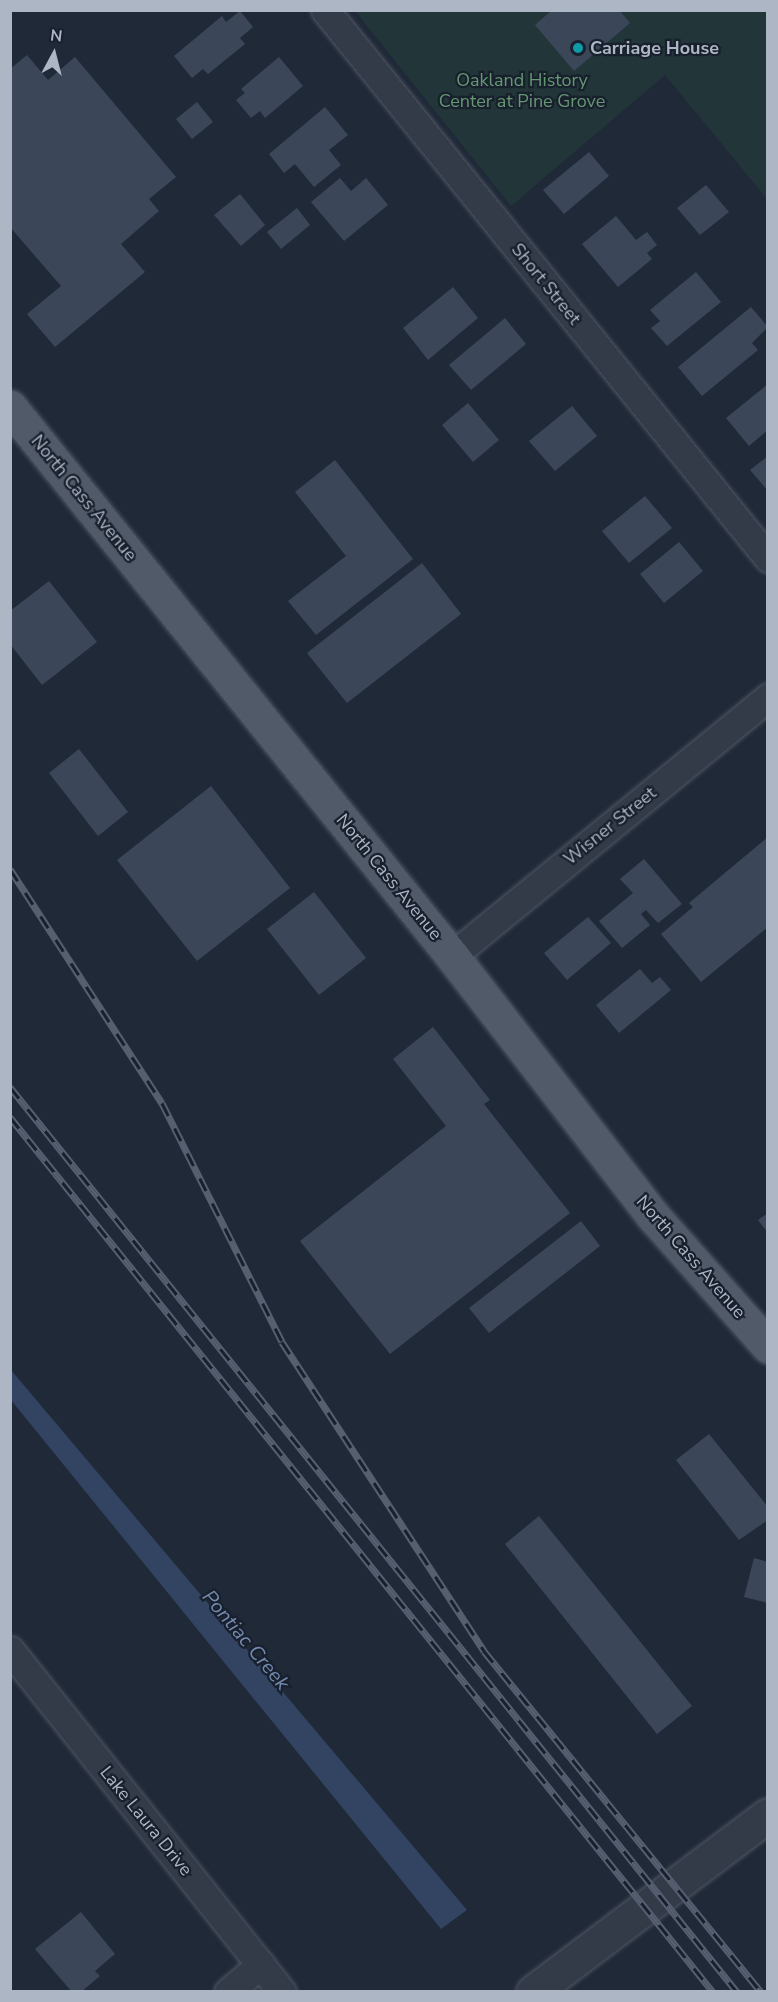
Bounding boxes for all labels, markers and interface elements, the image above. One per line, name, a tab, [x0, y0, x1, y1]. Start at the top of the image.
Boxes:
north arrow	[24, 24, 84, 84]
text: N	[49, 24, 63, 48]
place label: Carriage House	[590, 37, 719, 59]
marker: Carriage House	[571, 41, 585, 55]
park label: Oakland History Center at Pine Grove	[439, 70, 605, 112]
street label: Short Street	[507, 239, 585, 329]
street label: North Cass Avenue	[27, 431, 141, 565]
street label: Wisner Street	[559, 782, 661, 870]
street label: North Cass Avenue	[332, 810, 446, 944]
street label: North Cass Avenue	[632, 1191, 750, 1323]
water label: Pontiac Creek	[197, 1585, 295, 1695]
street label: Lake Laura Drive	[95, 1762, 197, 1880]

